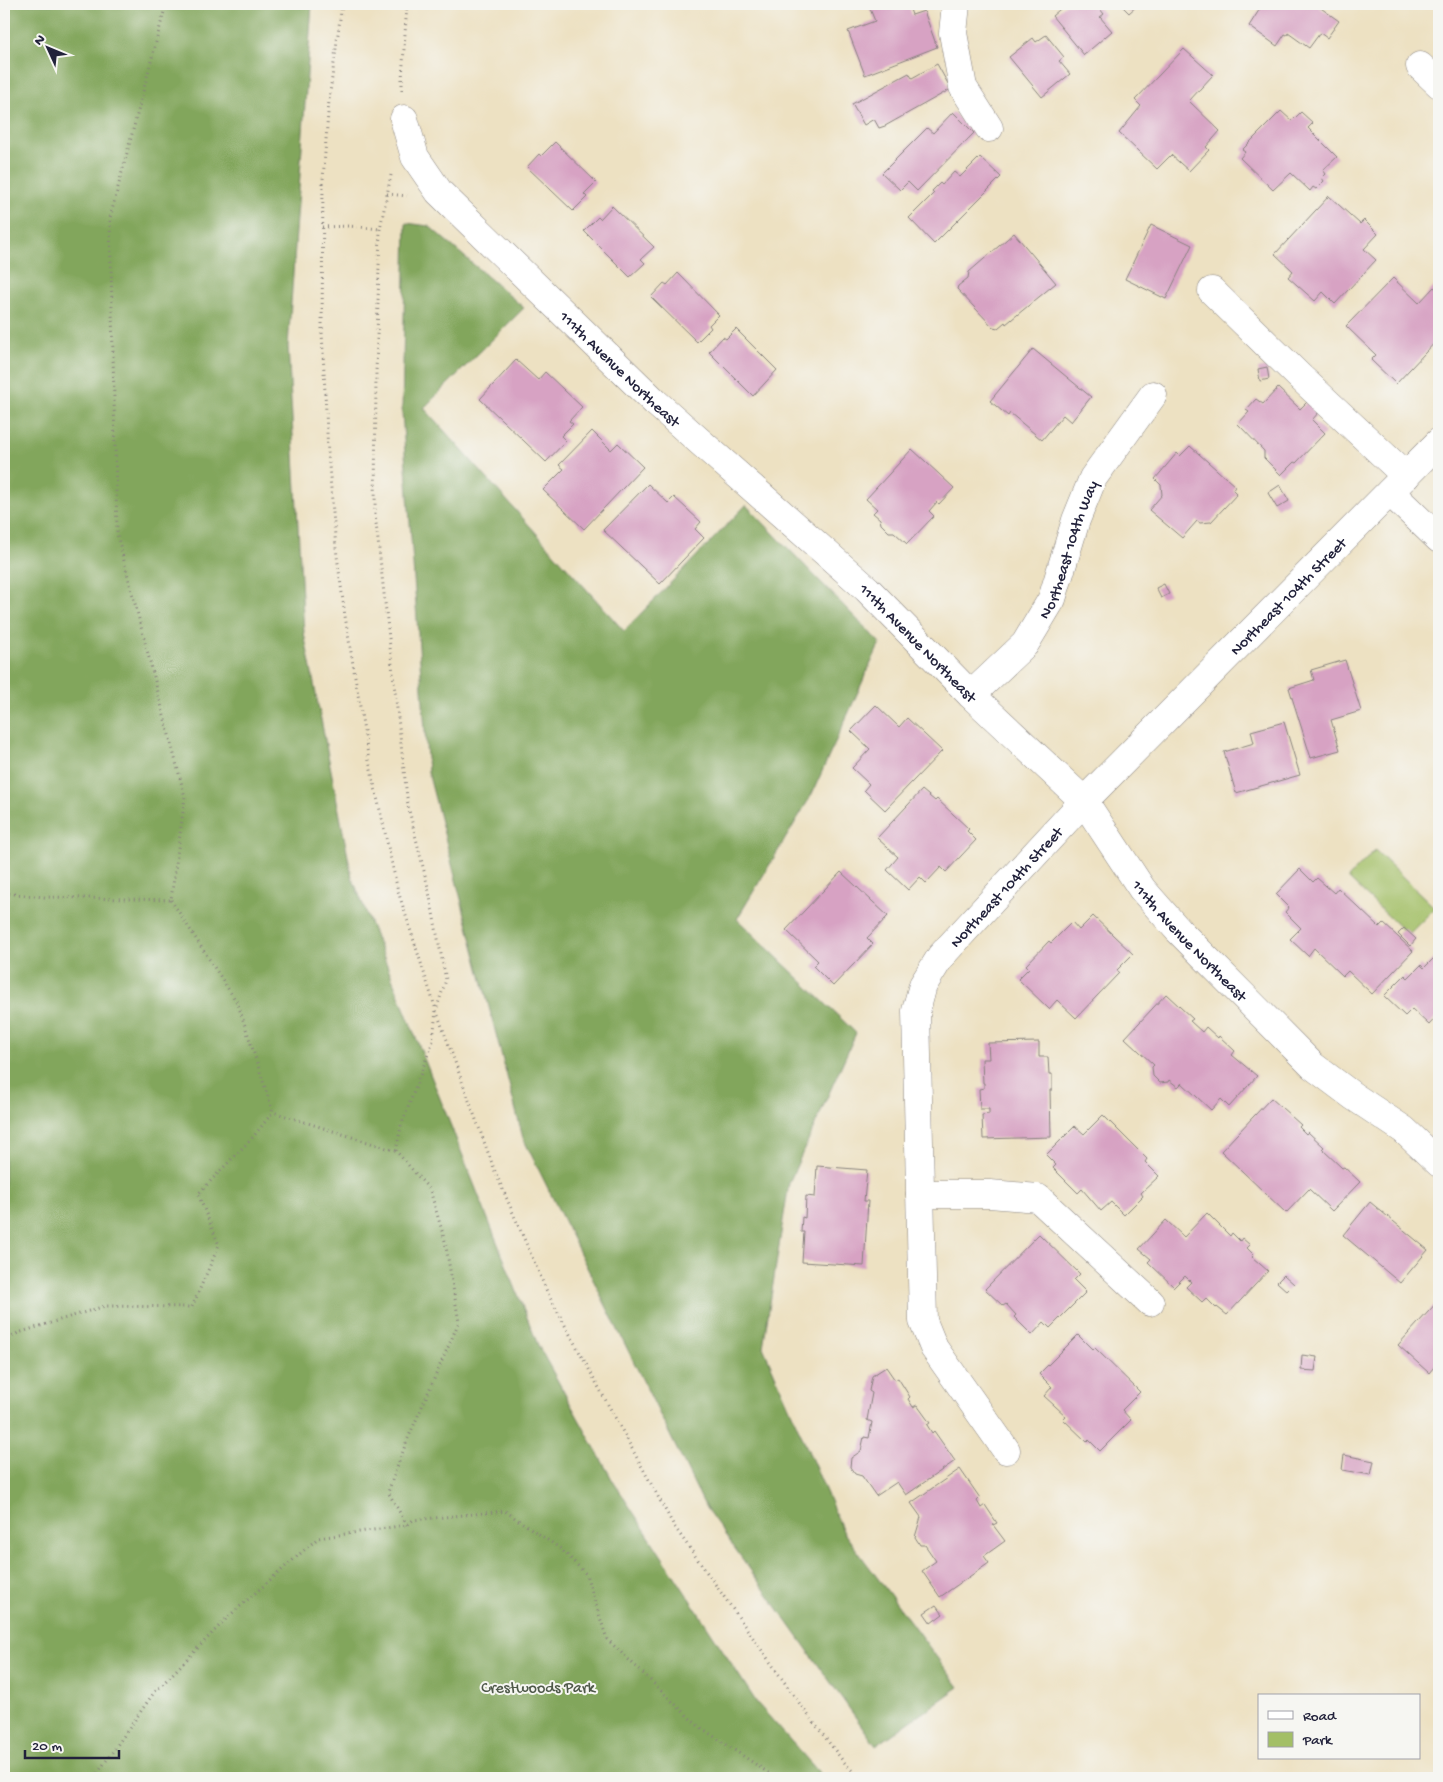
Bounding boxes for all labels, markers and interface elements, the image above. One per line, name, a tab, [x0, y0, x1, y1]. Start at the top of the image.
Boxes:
north arrow	[22, 22, 72, 72]
text: N	[31, 32, 50, 50]
street label: 111th Avenue Northeast	[553, 308, 684, 434]
street label: Northeast 104th Way	[1036, 478, 1104, 623]
street label: Northeast 104th Street	[1227, 534, 1353, 661]
street label: 111th Avenue Northeast	[853, 580, 980, 709]
street label: Northeast 104th Street	[947, 823, 1069, 953]
street label: 111th Avenue Northeast	[1125, 877, 1250, 1008]
park label: Crestwoods Park	[481, 1680, 597, 1699]
legend	[1258, 1694, 1420, 1760]
text: Road	[1303, 1708, 1337, 1726]
scale bar	[25, 1727, 119, 1759]
text: Park	[1302, 1732, 1333, 1750]
text: 20 m	[32, 1738, 62, 1756]

